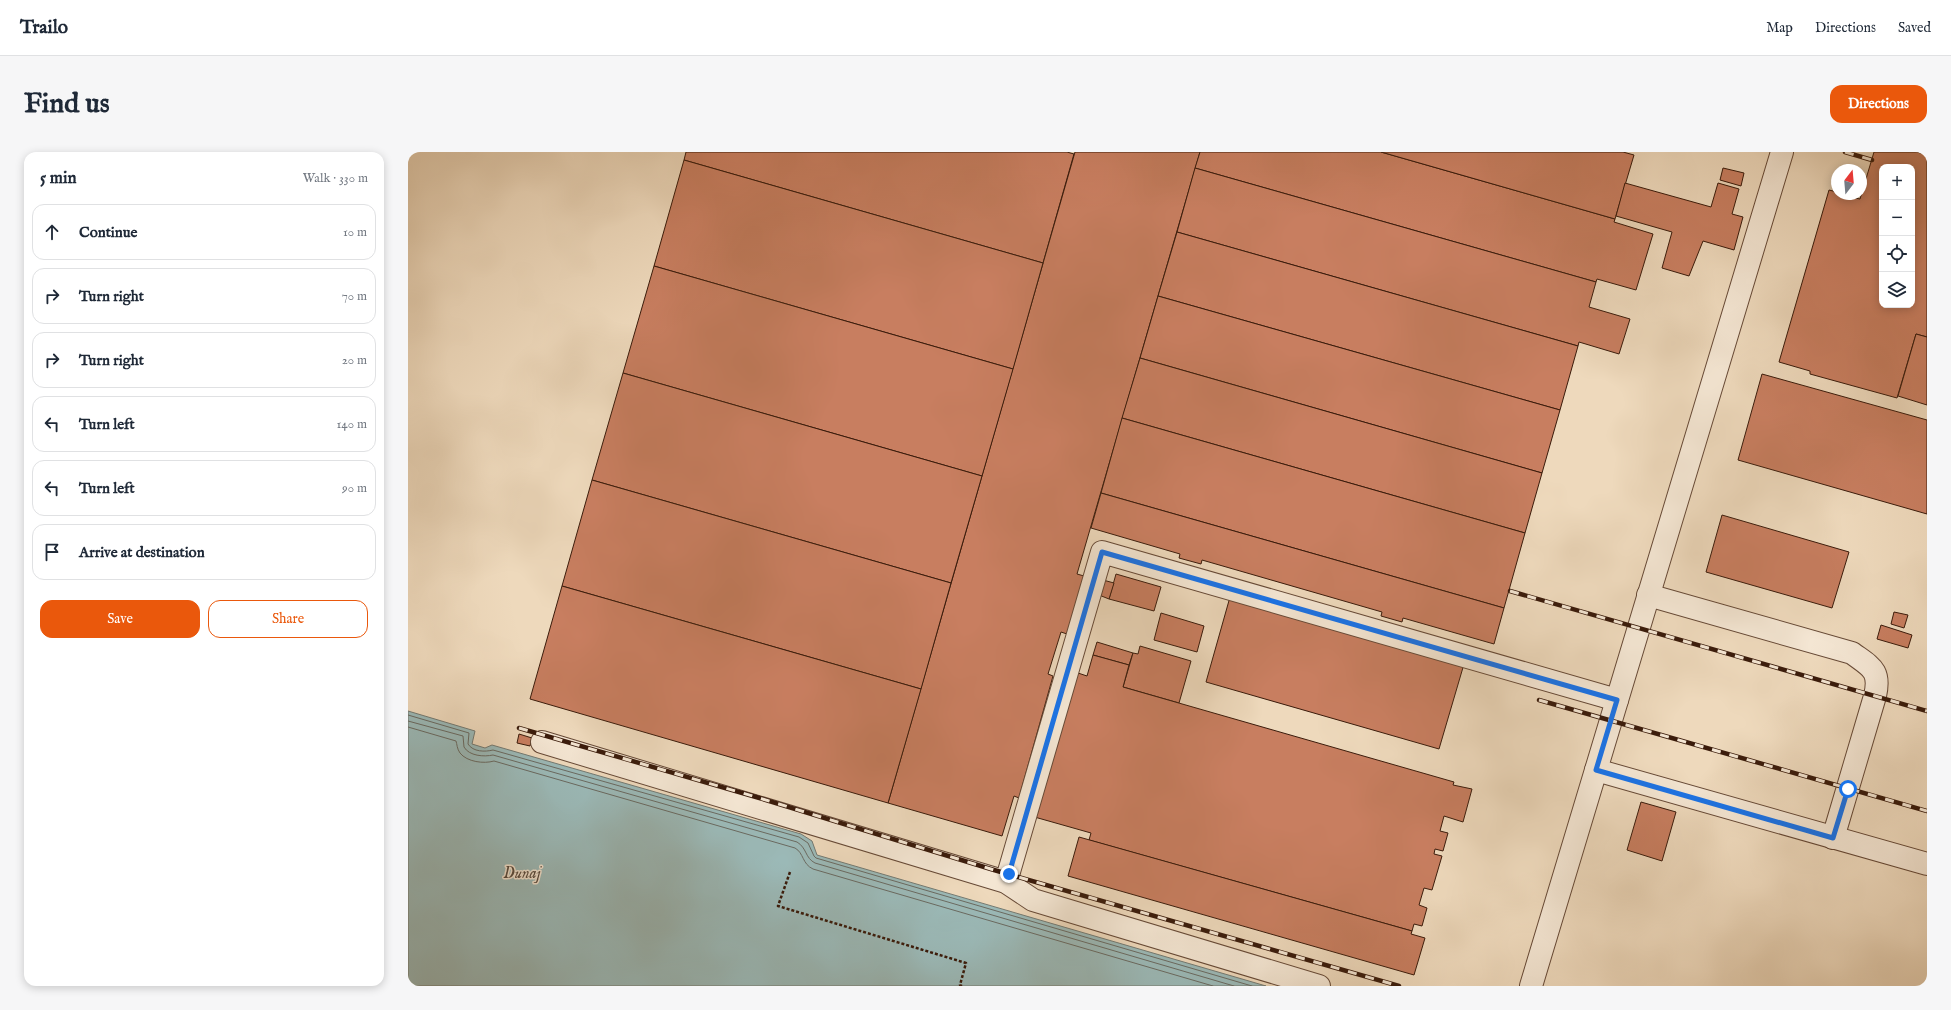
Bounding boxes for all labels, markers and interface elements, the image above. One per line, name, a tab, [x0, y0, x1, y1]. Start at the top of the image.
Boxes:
text: Trailo	[20, 16, 68, 40]
text: Map	[1766, 19, 1793, 37]
text: Directions	[1815, 19, 1876, 37]
text: Saved	[1898, 19, 1931, 37]
button: Directions	[1830, 85, 1927, 123]
text: Find us	[24, 87, 110, 122]
north arrow	[1831, 164, 1867, 200]
map controls	[1879, 164, 1915, 308]
button: +	[1879, 164, 1915, 200]
text: 5 min	[40, 168, 77, 189]
text: Walk · 330 m	[303, 170, 368, 187]
button: −	[1879, 200, 1915, 236]
icon: ahead	[41, 221, 63, 243]
text: Continue	[79, 223, 137, 242]
text: 10 m	[343, 224, 367, 241]
button: locate	[1879, 236, 1915, 272]
button: layers	[1879, 272, 1915, 308]
icon: right	[41, 285, 63, 307]
text: Turn right	[79, 287, 144, 306]
text: 70 m	[342, 288, 367, 305]
icon: right	[41, 349, 63, 371]
text: Turn right	[79, 351, 144, 370]
text: 20 m	[342, 352, 367, 369]
icon: left	[41, 413, 63, 435]
text: Turn left	[79, 415, 135, 434]
text: 140 m	[337, 416, 367, 433]
icon: left	[41, 477, 63, 499]
text: Turn left	[79, 479, 135, 498]
text: 90 m	[342, 480, 367, 497]
icon: arrive	[41, 541, 63, 563]
text: Arrive at destination	[79, 543, 205, 562]
button: Save	[40, 600, 200, 638]
button: Share	[208, 600, 368, 638]
route start	[1839, 780, 1857, 798]
water label: Dunaj	[503, 864, 543, 884]
route end	[1000, 865, 1018, 883]

